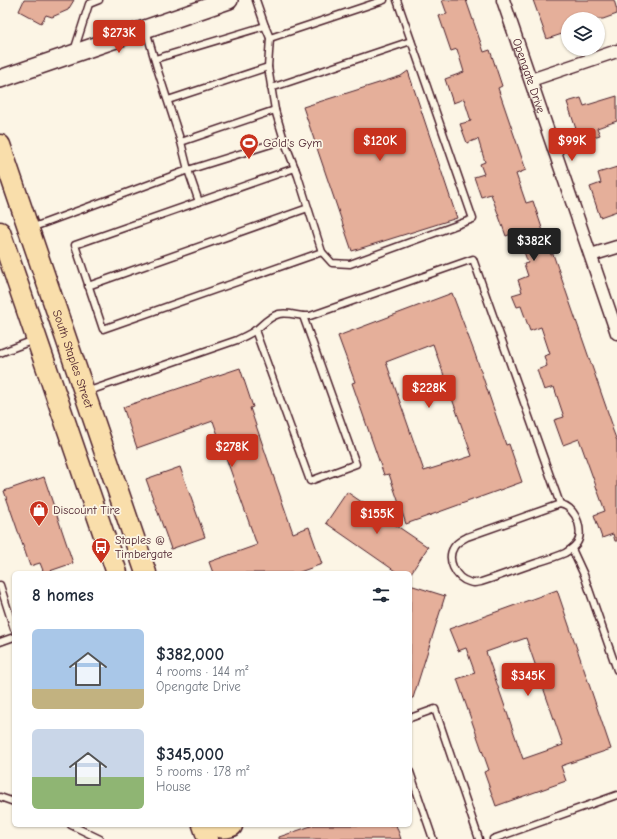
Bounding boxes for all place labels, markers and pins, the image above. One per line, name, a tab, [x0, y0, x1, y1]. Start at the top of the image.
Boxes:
pin: $273K	[91, 20, 147, 54]
pin: $120K	[352, 128, 408, 162]
pin: $99K	[548, 128, 596, 162]
sports icon: Gold's Gym	[238, 132, 260, 160]
place label: Gold's Gym	[263, 136, 322, 150]
pin: $382K	[506, 228, 562, 262]
pin: $228K	[401, 375, 457, 409]
pin: $278K	[204, 434, 260, 468]
shop icon: Discount Tire	[28, 499, 50, 527]
pin: $155K	[349, 501, 405, 535]
place label: Discount Tire	[53, 503, 120, 517]
place label: Staples @ Timbergate	[115, 533, 172, 561]
bus stop icon: Staples @ Timbergate	[90, 536, 112, 564]
pin: $345K	[500, 663, 556, 697]

